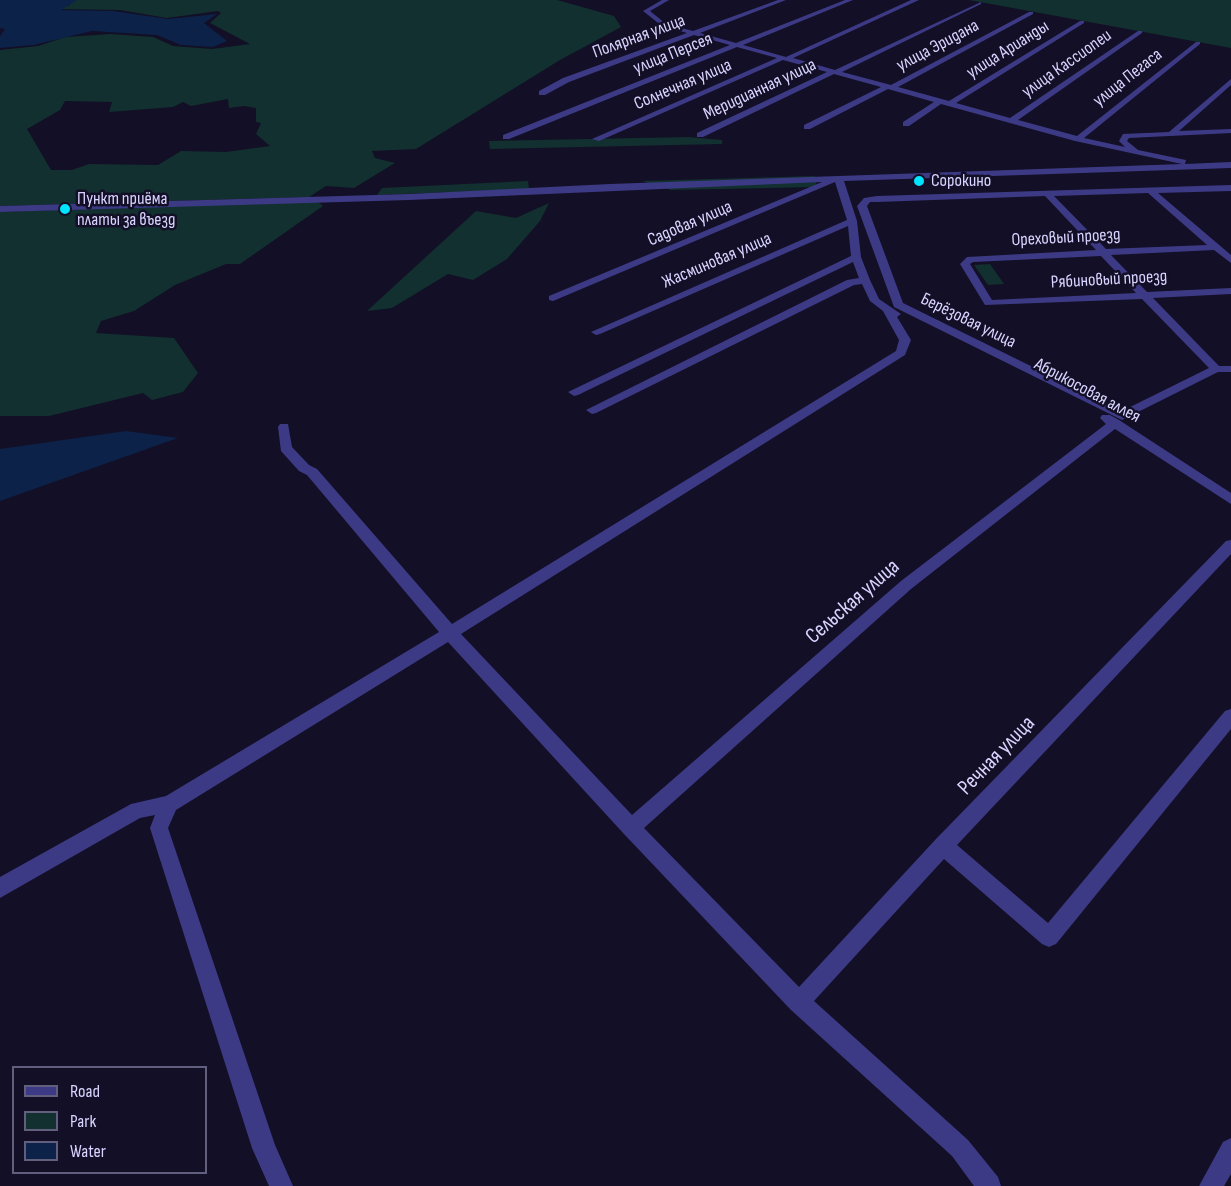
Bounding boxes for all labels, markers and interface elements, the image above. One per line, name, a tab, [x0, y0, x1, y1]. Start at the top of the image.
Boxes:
street label: Полярная улица	[590, 10, 688, 64]
street label: улица Эридана	[893, 15, 983, 77]
street label: улица Арианды	[963, 16, 1053, 84]
street label: улица Кассиопеи	[1018, 25, 1116, 103]
street label: улица Персея	[630, 28, 716, 80]
street label: улица Пегаса	[1089, 44, 1167, 112]
street label: Меридианная улица	[700, 54, 820, 126]
street label: Солнечная улица	[631, 55, 735, 115]
place label: Сорокино	[931, 170, 991, 192]
marker: Сорокино	[912, 174, 926, 188]
place label: Пункт приёма платы за въезд	[77, 188, 175, 230]
street label: Садовая улица	[644, 197, 736, 251]
marker: Пункт приёма платы за въезд	[58, 202, 72, 216]
street label: Ореховый проезд	[1011, 224, 1121, 252]
street label: Жасминовая улица	[659, 228, 775, 294]
street label: Рябиновый проезд	[1050, 266, 1168, 294]
street label: Берёзовая улица	[917, 289, 1019, 353]
street label: Абрикосовая аллея	[1030, 354, 1144, 428]
street label: Сельская улица	[801, 554, 905, 650]
street label: Речная улица	[953, 711, 1041, 801]
legend	[12, 1066, 207, 1174]
text: Road	[70, 1081, 100, 1102]
text: Park	[70, 1111, 96, 1132]
text: Water	[70, 1141, 106, 1162]

